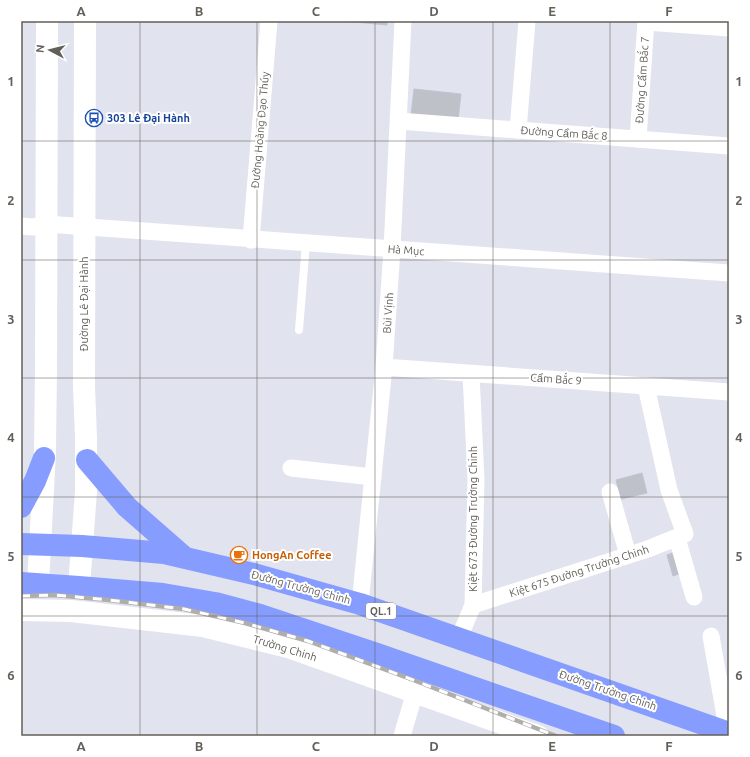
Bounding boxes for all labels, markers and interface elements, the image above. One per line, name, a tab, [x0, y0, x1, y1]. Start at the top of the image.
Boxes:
text: A	[76, 4, 86, 18]
text: B	[195, 4, 204, 18]
text: C	[312, 4, 321, 18]
text: D	[429, 4, 439, 18]
text: E	[548, 4, 556, 18]
text: F	[665, 4, 673, 18]
north arrow	[30, 30, 70, 70]
street label: Đường Cẩm Bắc 7	[631, 36, 651, 124]
text: N	[34, 44, 47, 54]
street label: Đường Hoàng Đạo Thúy	[249, 70, 272, 189]
text: 1	[7, 74, 15, 88]
text: 1	[735, 74, 743, 88]
bus stop icon: 303 Lê Đại Hành	[84, 108, 104, 128]
place label: 303 Lê Đại Hành	[107, 112, 190, 124]
street label: Đường Cẩm Bắc 8	[520, 122, 608, 142]
text: 2	[7, 193, 15, 207]
text: 2	[735, 193, 743, 207]
street label: Hà Mục	[387, 243, 425, 258]
street label: Đường Lê Đại Hành	[78, 257, 91, 351]
street label: Bùi Vịnh	[381, 292, 396, 334]
text: 3	[7, 312, 15, 326]
text: 3	[735, 312, 743, 326]
street label: Cẩm Bắc 9	[530, 370, 582, 387]
text: 4	[7, 430, 15, 444]
text: 4	[735, 430, 743, 444]
street label: Kiệt 673 Đường Trường Chinh	[467, 446, 480, 592]
street label: Kiệt 675 Đường Trường Chinh	[508, 543, 651, 600]
cafe icon: HongAn Coffee	[229, 545, 249, 565]
text: 5	[7, 549, 15, 563]
place label: HongAn Coffee	[252, 549, 332, 561]
text: 5	[735, 549, 743, 563]
street label: Đường Trường Chinh	[250, 568, 352, 606]
road number: QL.1	[366, 603, 396, 619]
street label: Trường Chinh	[252, 633, 318, 663]
text: 6	[7, 668, 15, 682]
street label: Đường Trường Chinh	[558, 668, 658, 712]
text: 6	[735, 668, 743, 682]
text: A	[76, 739, 86, 753]
text: B	[195, 739, 204, 753]
text: C	[312, 739, 321, 753]
text: D	[429, 739, 439, 753]
text: E	[548, 739, 556, 753]
text: F	[665, 739, 673, 753]

